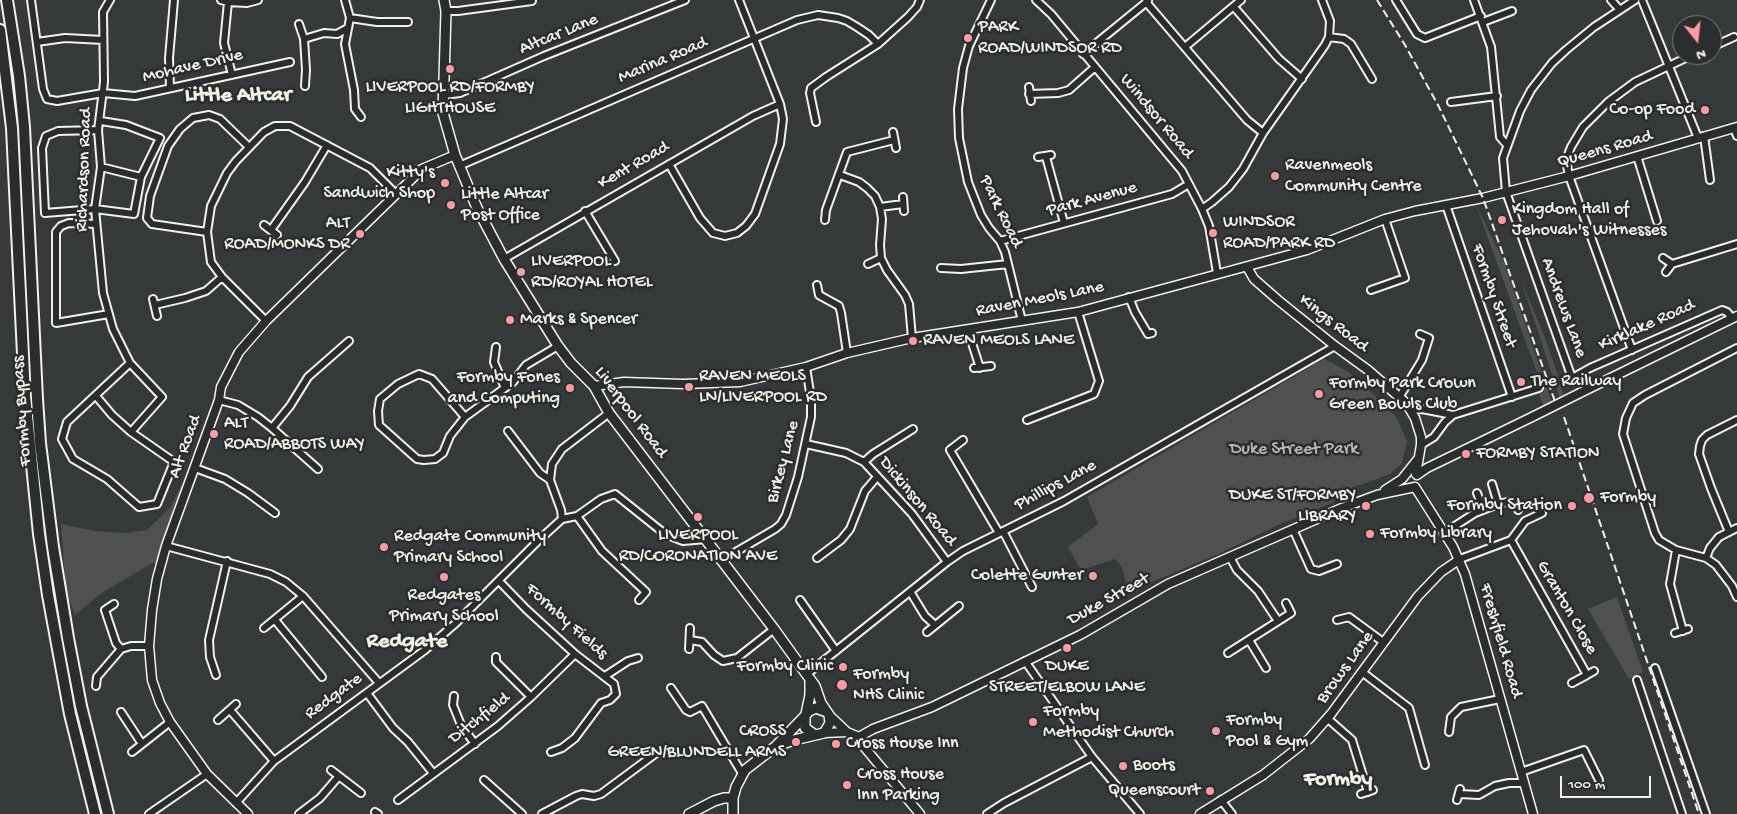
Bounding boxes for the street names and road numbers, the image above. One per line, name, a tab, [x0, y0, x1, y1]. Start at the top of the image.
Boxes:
street label: Altcar Lane	[516, 9, 602, 61]
street label: Marina Road	[615, 33, 711, 89]
street label: Mohave Drive	[141, 45, 245, 89]
street label: Windsor Road	[1114, 70, 1198, 164]
street label: Richardson Road	[72, 108, 98, 232]
street label: Queens Road	[1555, 126, 1655, 174]
street label: Kent Road	[595, 137, 673, 195]
street label: Park Road	[973, 172, 1027, 252]
street label: Park Avenue	[1044, 178, 1140, 222]
street label: Formby Street	[1465, 241, 1521, 351]
street label: Andrews Lane	[1535, 255, 1591, 361]
street label: Raven Meols Lane	[974, 277, 1106, 323]
street label: Kings Road	[1294, 290, 1372, 358]
street label: Kirklake Road	[1596, 295, 1698, 357]
street label: Formby Bypass	[8, 355, 38, 467]
street label: Liverpool Road	[589, 363, 671, 463]
street label: Alt Road	[165, 413, 207, 481]
street label: Birkey Lane	[763, 418, 805, 506]
street label: Dickinson Road	[873, 453, 961, 551]
street label: Phillips Lane	[1011, 455, 1101, 517]
street label: Granton Close	[1530, 557, 1602, 659]
street label: Duke Street	[1065, 569, 1153, 631]
street label: Formby Fields	[520, 579, 612, 665]
street label: Freshfield Road	[1473, 581, 1527, 701]
street label: Brows Lane	[1313, 628, 1379, 708]
street label: Redgate	[301, 669, 367, 725]
street label: Ditchfield	[445, 688, 515, 750]

